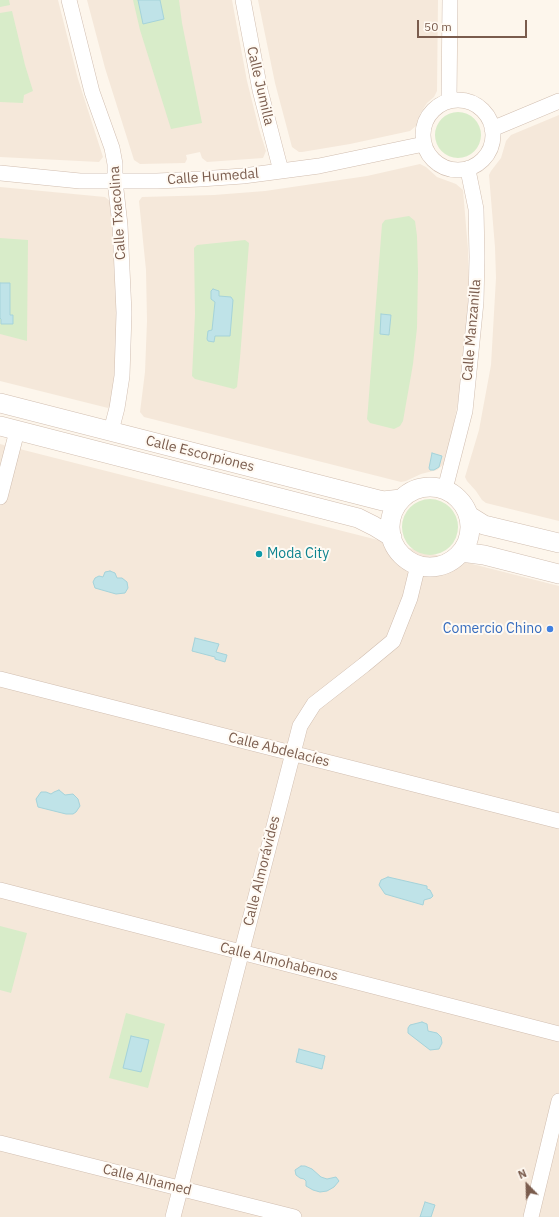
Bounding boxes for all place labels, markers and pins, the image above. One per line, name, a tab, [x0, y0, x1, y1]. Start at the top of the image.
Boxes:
place label: Moda City	[267, 546, 329, 562]
marker: Moda City	[254, 549, 264, 559]
place label: Comercio Chino	[443, 621, 542, 637]
marker: Comercio Chino	[545, 624, 555, 634]

